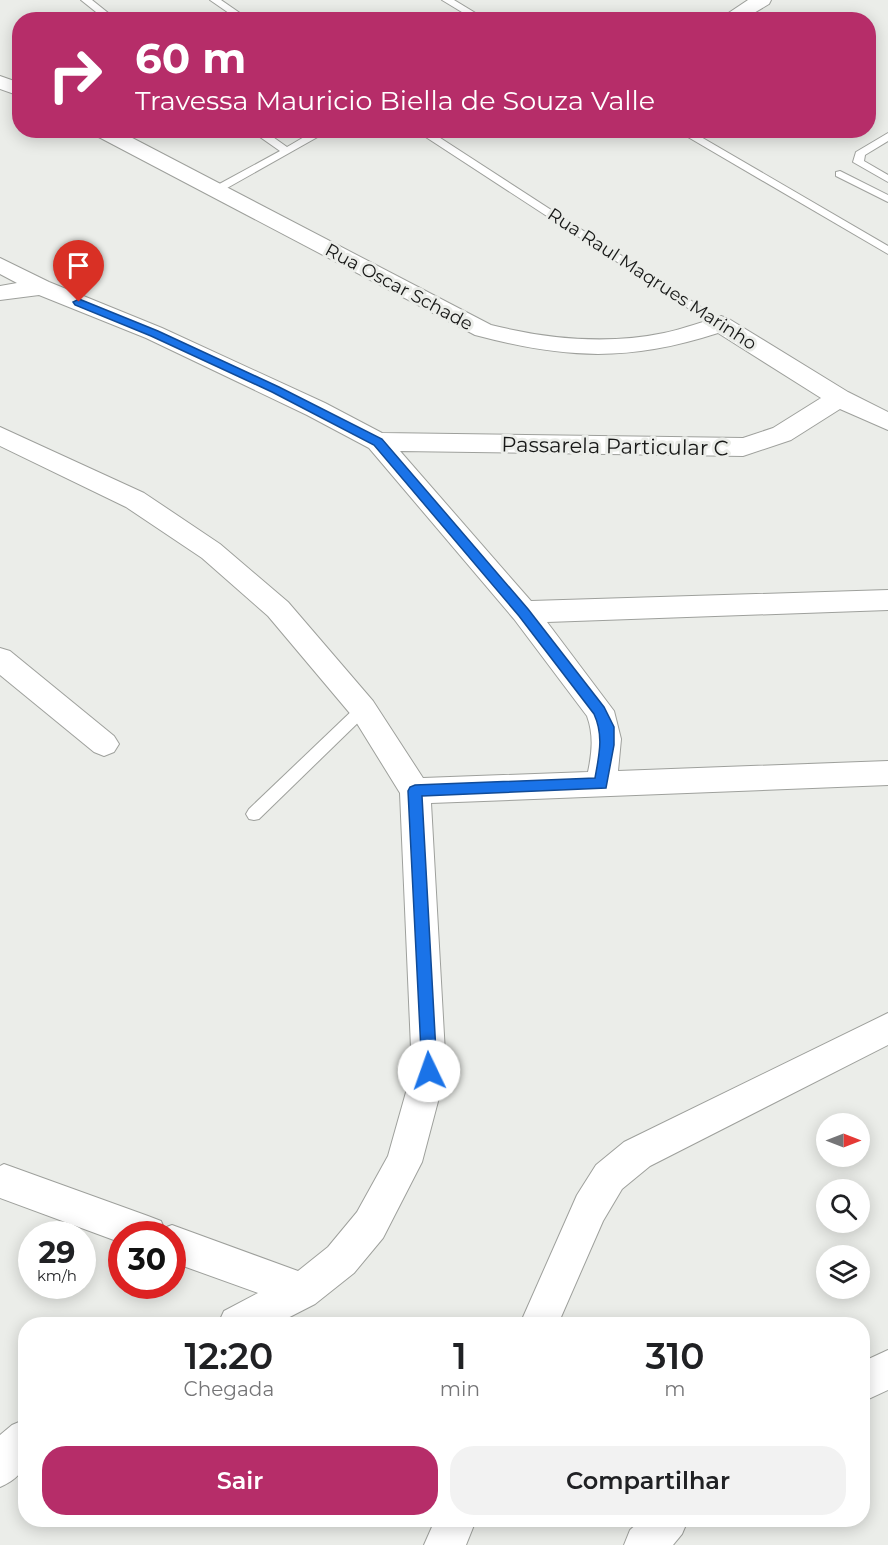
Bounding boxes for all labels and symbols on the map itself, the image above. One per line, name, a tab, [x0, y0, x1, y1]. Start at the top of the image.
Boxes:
street label: Rua Raul Maqrues Marinho	[543, 203, 761, 355]
street label: Rua Oscar Schade	[321, 239, 477, 335]
pin	[53, 240, 104, 302]
street label: Passarela Particular C	[501, 432, 729, 460]
position arrow	[397, 1039, 461, 1103]
north arrow	[816, 1113, 870, 1167]
speed limit sign: 30	[108, 1221, 186, 1299]

